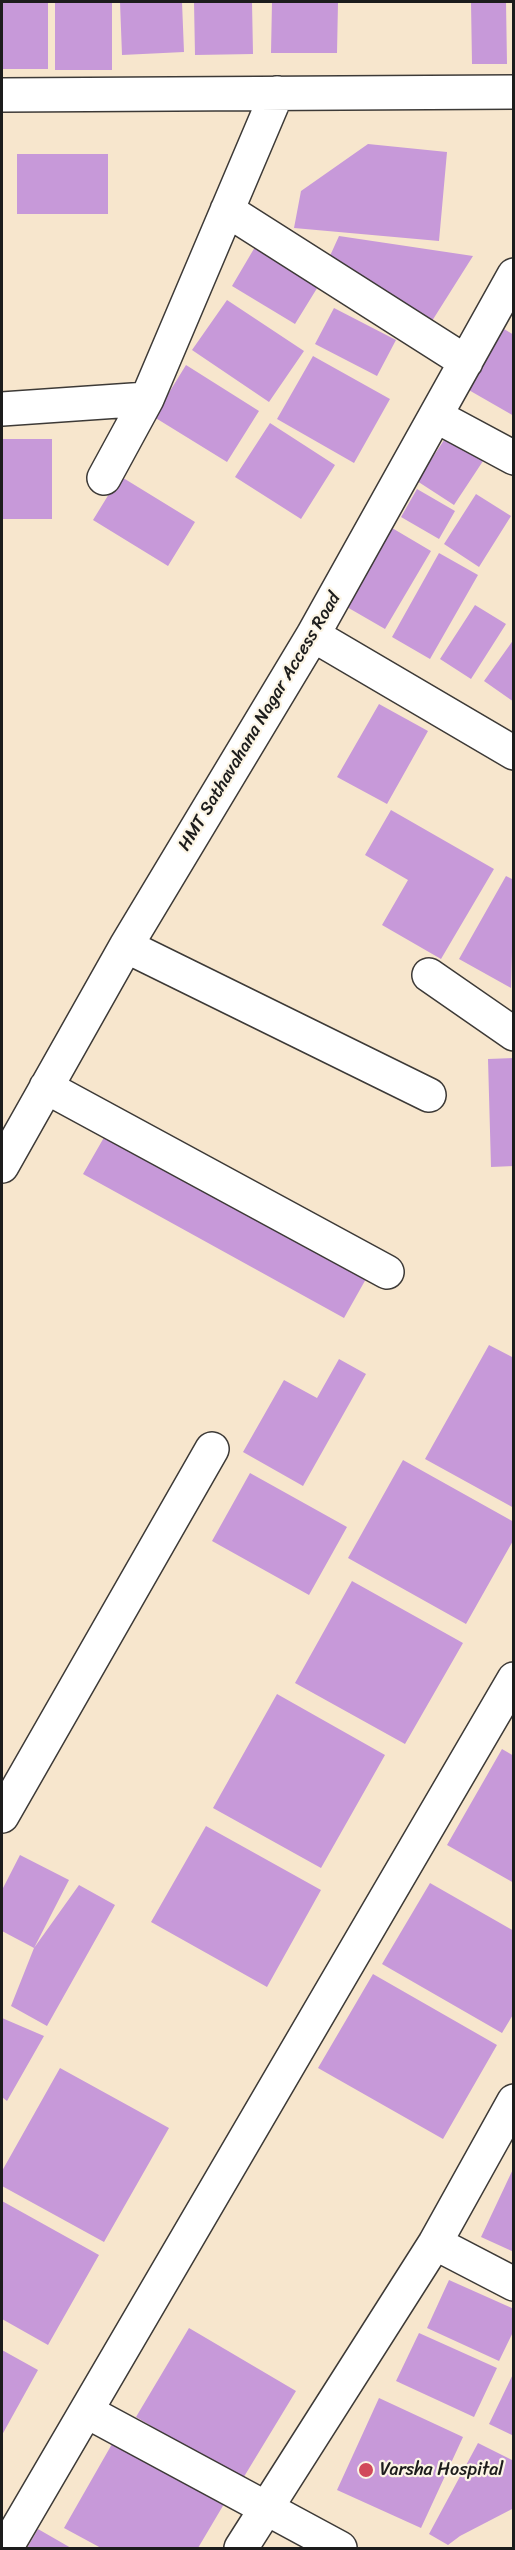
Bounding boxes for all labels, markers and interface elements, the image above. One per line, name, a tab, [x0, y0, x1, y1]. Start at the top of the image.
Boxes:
street label: HMT Sathavahana Nagar Access Road	[174, 589, 346, 855]
place label: Varsha Hospital	[380, 2459, 503, 2481]
marker: Varsha Hospital	[357, 2461, 375, 2479]

